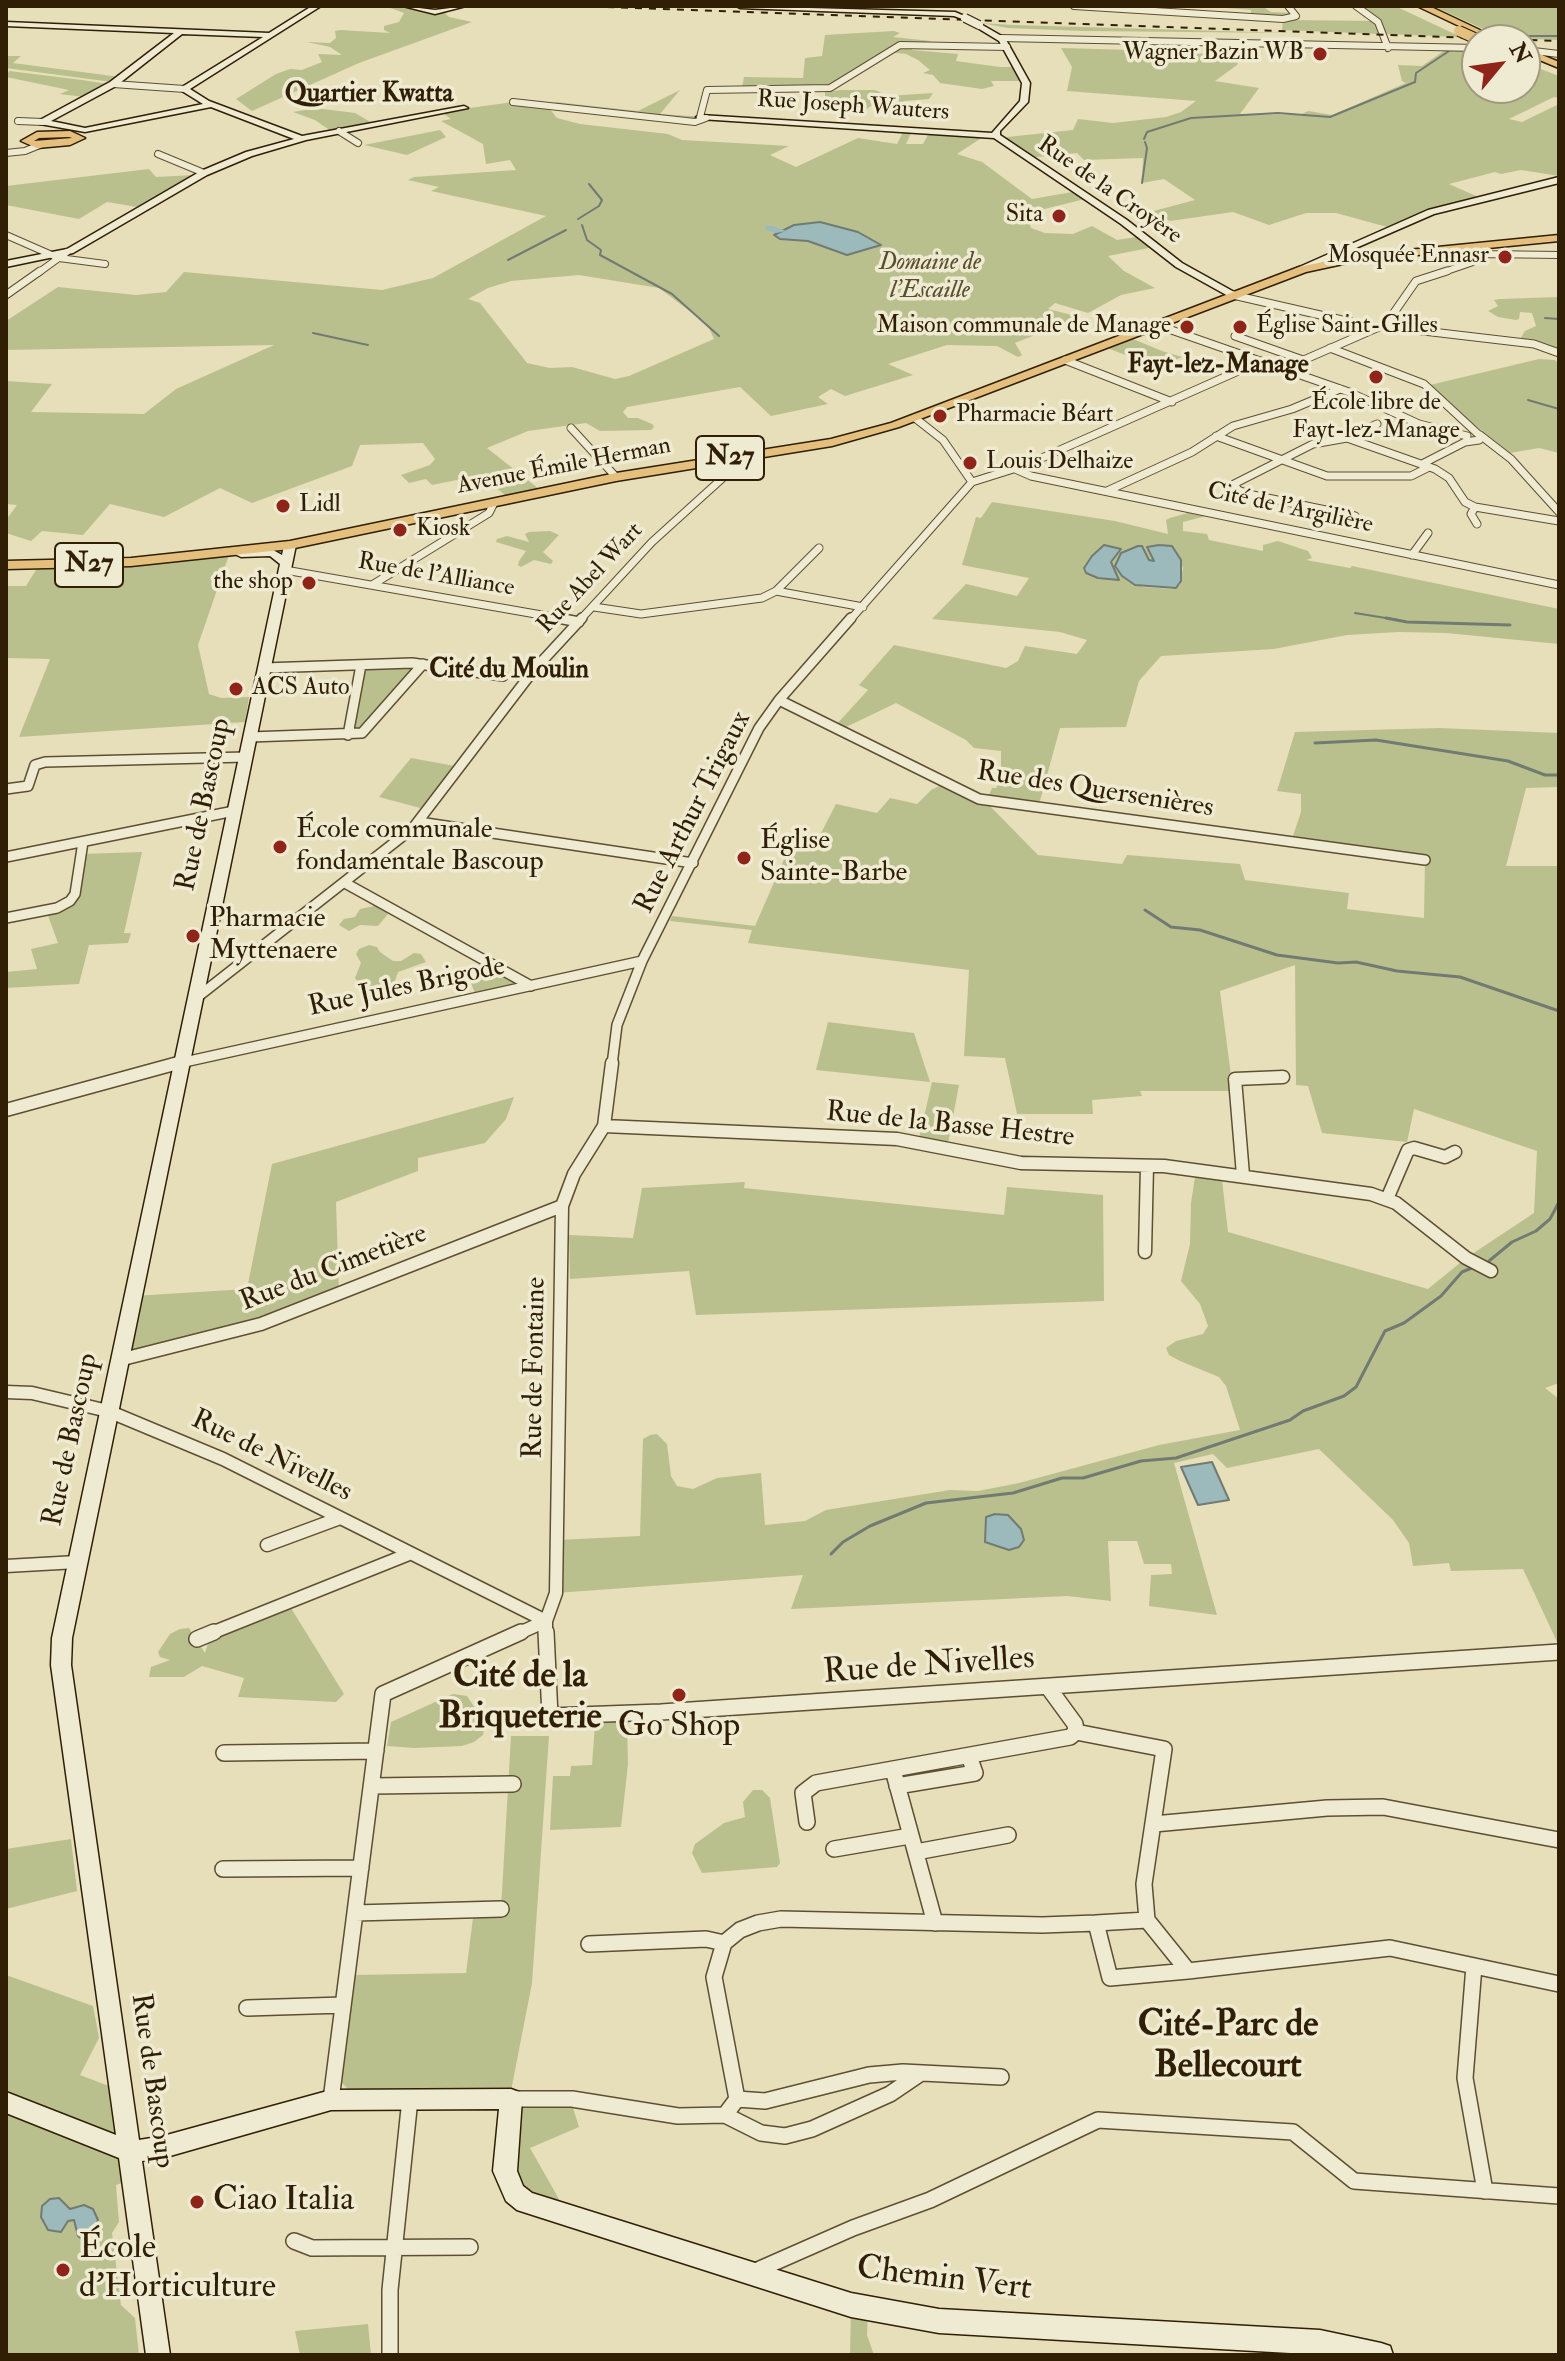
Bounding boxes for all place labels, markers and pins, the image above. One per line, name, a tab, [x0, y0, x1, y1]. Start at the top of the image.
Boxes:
place label: Wagner Bazin WB	[1122, 40, 1304, 68]
marker: Wagner Bazin WB	[1311, 45, 1329, 63]
place label: Sita	[1006, 202, 1043, 230]
marker: Sita	[1050, 207, 1068, 225]
place label: Mosquée Ennasr	[1327, 243, 1489, 271]
marker: Mosquée Ennasr	[1496, 248, 1514, 266]
place label: Maison communale de Manage	[877, 313, 1171, 341]
place label: Église Saint-Gilles	[1256, 313, 1438, 341]
marker: Maison communale de Manage	[1178, 318, 1196, 336]
marker: Église Saint-Gilles	[1231, 318, 1249, 336]
marker: École libre de Fayt-lez-Manage	[1367, 368, 1385, 386]
place label: École libre de Fayt-lez-Manage	[1292, 390, 1460, 446]
place label: Pharmacie Béart	[956, 402, 1113, 430]
marker: Pharmacie Béart	[931, 407, 949, 425]
place label: Louis Delhaize	[986, 449, 1133, 477]
marker: Louis Delhaize	[961, 454, 979, 472]
place label: Lidl	[299, 492, 341, 520]
marker: Lidl	[274, 497, 292, 515]
place label: Kiosk	[416, 516, 470, 544]
marker: Kiosk	[391, 521, 409, 539]
place label: the shop	[213, 569, 293, 597]
marker: the shop	[300, 574, 318, 592]
place label: ACS Auto	[252, 675, 350, 703]
marker: ACS Auto	[227, 680, 245, 698]
place label: École communale fondamentale Bascoup	[296, 814, 544, 880]
place label: Église Sainte-Barbe	[760, 825, 907, 891]
marker: École communale fondamentale Bascoup	[271, 838, 289, 856]
marker: Église Sainte-Barbe	[735, 849, 753, 867]
place label: Pharmacie Myttenaere	[209, 903, 337, 969]
marker: Pharmacie Myttenaere	[184, 927, 202, 945]
marker: Go Shop	[670, 1686, 688, 1704]
place label: Go Shop	[618, 1708, 740, 1748]
place label: Ciao Italia	[213, 2182, 354, 2222]
marker: Ciao Italia	[188, 2193, 206, 2211]
place label: École d'Horticulture	[79, 2230, 276, 2310]
marker: École d'Horticulture	[54, 2261, 72, 2279]

